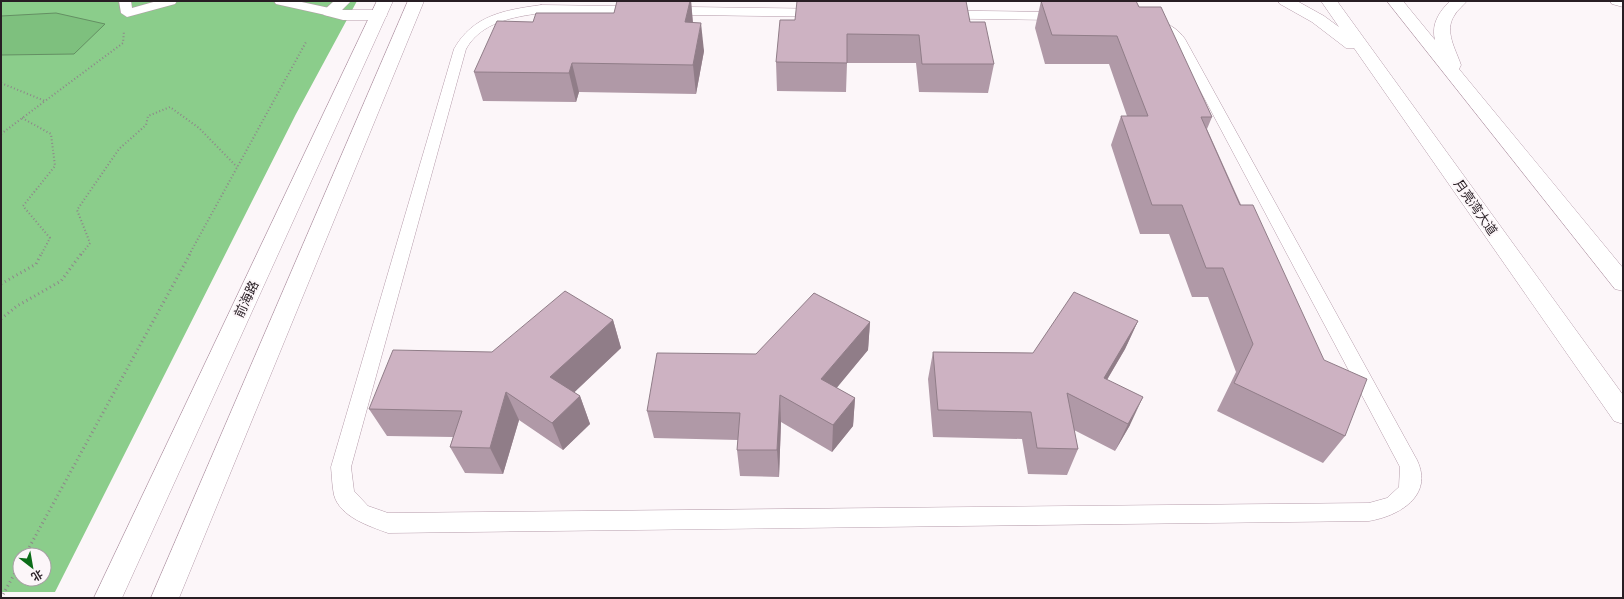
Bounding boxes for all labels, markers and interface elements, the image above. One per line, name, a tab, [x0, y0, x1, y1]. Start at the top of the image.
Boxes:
street label: 月亮湾大道	[1451, 176, 1500, 238]
street label: 前海路	[231, 278, 261, 320]
north arrow	[12, 547, 52, 587]
text: 北	[29, 567, 45, 584]

